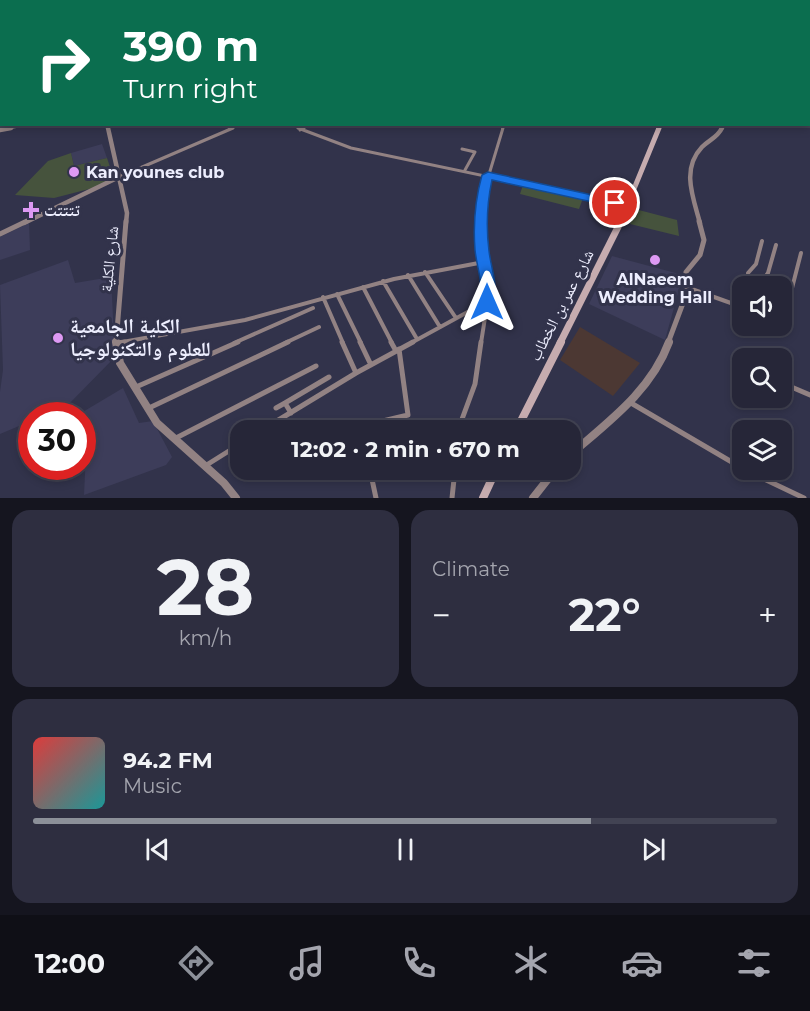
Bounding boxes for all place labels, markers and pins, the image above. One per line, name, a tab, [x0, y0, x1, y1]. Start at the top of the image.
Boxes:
place label: Kan younes club	[86, 163, 224, 182]
marker: Kan younes club	[67, 165, 81, 179]
pin	[589, 177, 640, 228]
marker: تتتتت	[22, 201, 40, 219]
place label: تتتتت	[44, 201, 81, 220]
marker: AlNaeem Wedding Hall	[648, 253, 662, 267]
place label: AlNaeem Wedding Hall	[598, 270, 712, 307]
place label: الكلية الجامعية للعلوم والتكنولوجيا	[70, 314, 211, 363]
marker: الكلية الجامعية للعلوم والتكنولوجيا	[51, 331, 65, 345]

